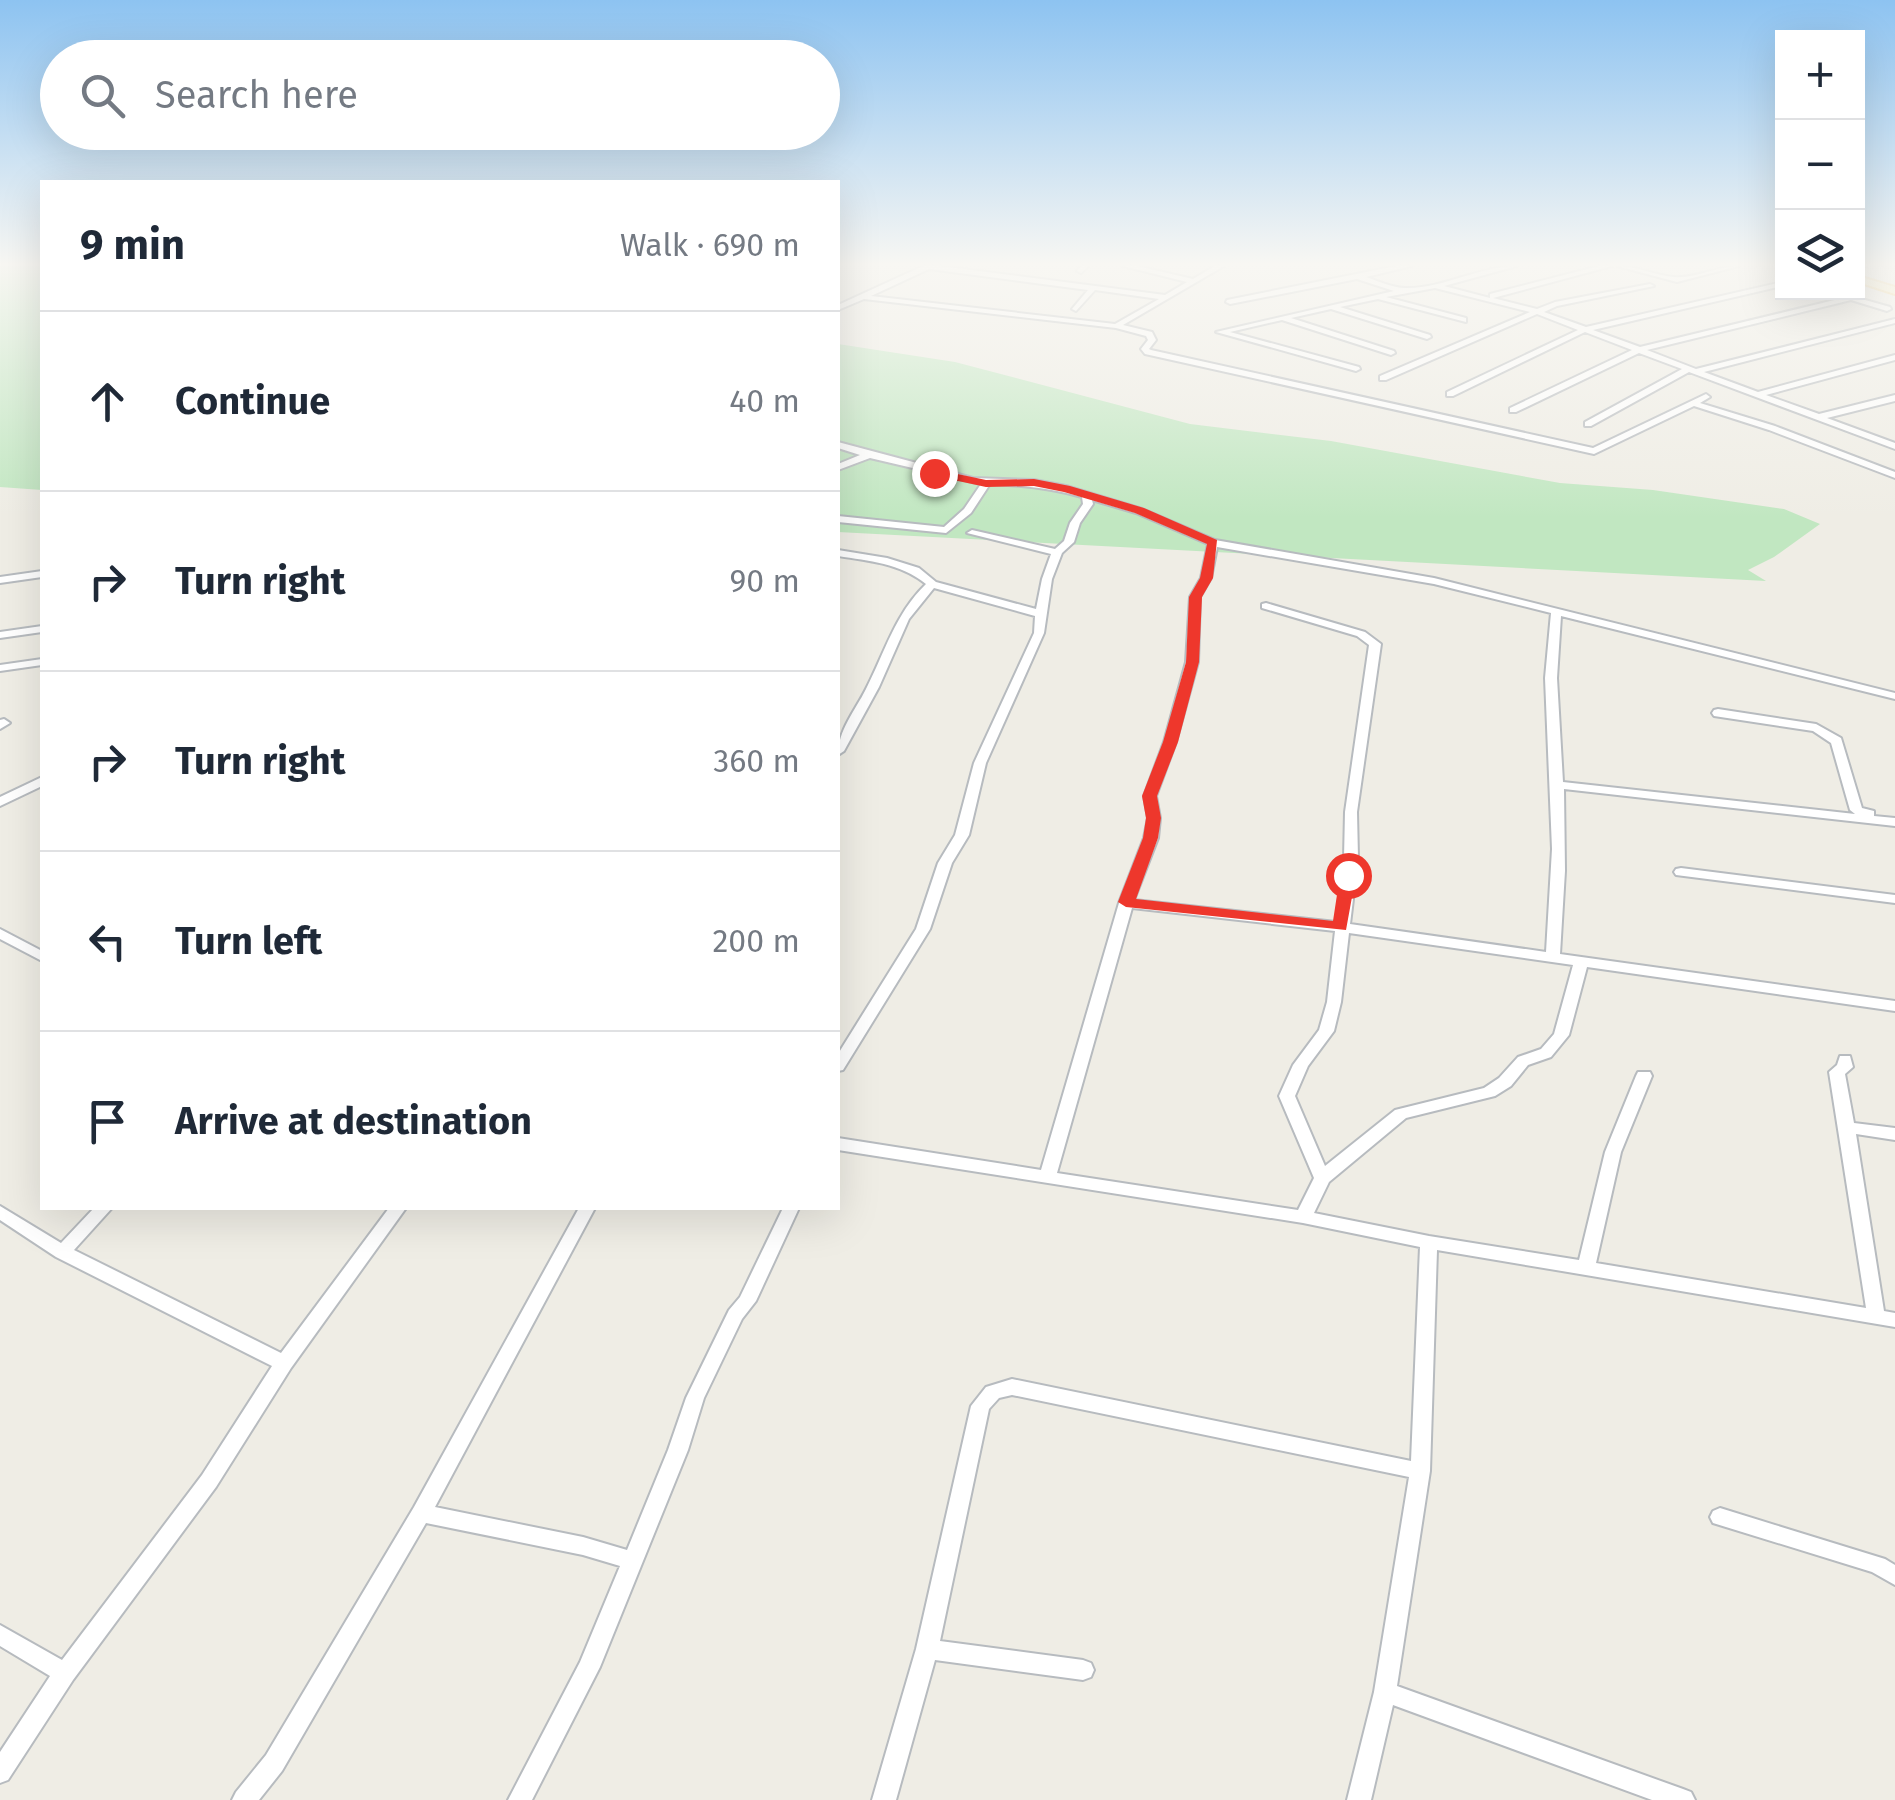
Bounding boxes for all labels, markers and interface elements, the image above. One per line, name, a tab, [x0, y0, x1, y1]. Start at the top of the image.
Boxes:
map controls	[1775, 30, 1865, 300]
button: +	[1775, 30, 1865, 120]
search box	[40, 40, 840, 150]
icon: search	[75, 68, 130, 123]
text: Search here	[155, 72, 358, 118]
button: −	[1775, 120, 1865, 210]
button: layers	[1775, 210, 1865, 300]
text: 9 min	[80, 220, 185, 270]
text: Walk · 690 m	[620, 226, 800, 264]
icon: ahead	[80, 374, 135, 429]
text: Continue	[175, 378, 330, 424]
text: 40 m	[729, 382, 800, 420]
route end	[912, 451, 958, 497]
icon: right	[80, 554, 135, 609]
text: Turn right	[175, 558, 345, 604]
text: 90 m	[729, 562, 800, 600]
icon: right	[80, 734, 135, 789]
text: Turn right	[175, 738, 345, 784]
text: 360 m	[713, 742, 800, 780]
route start	[1326, 853, 1372, 899]
icon: left	[80, 914, 135, 969]
text: Turn left	[175, 918, 322, 964]
text: 200 m	[713, 922, 800, 960]
icon: arrive	[80, 1094, 135, 1149]
text: Arrive at destination	[175, 1098, 532, 1144]

